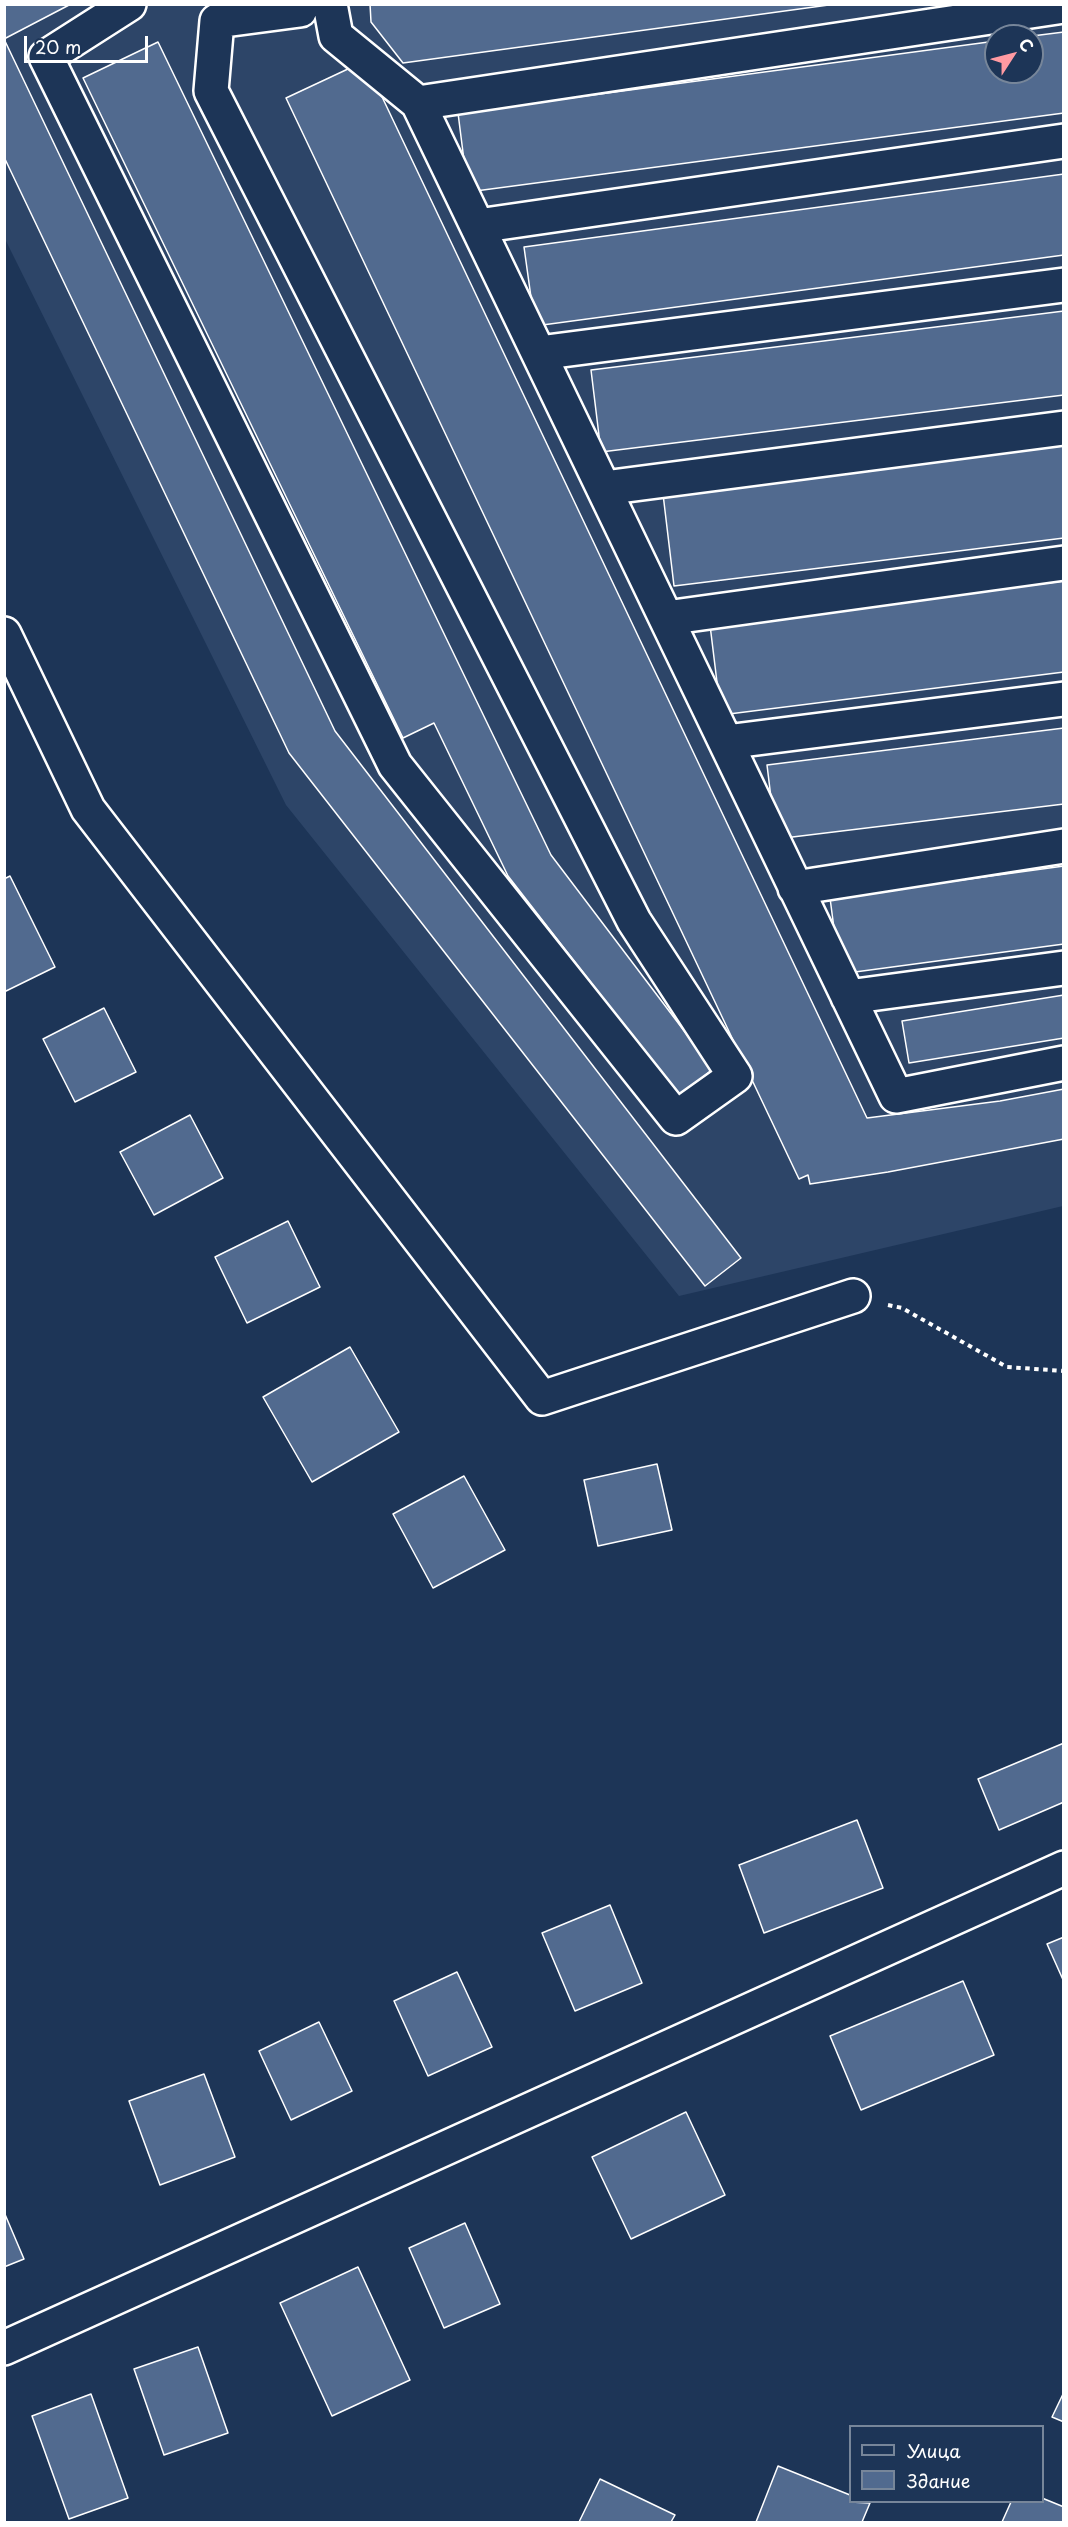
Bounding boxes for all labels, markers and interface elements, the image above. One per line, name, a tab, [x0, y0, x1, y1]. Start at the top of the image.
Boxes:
scale bar	[27, 24, 152, 62]
north arrow	[984, 24, 1044, 84]
text: 20 m	[35, 33, 81, 60]
text: С	[1014, 33, 1040, 57]
legend	[849, 2425, 1044, 2503]
text: Улица	[907, 2437, 961, 2464]
text: Здание	[907, 2467, 970, 2494]

